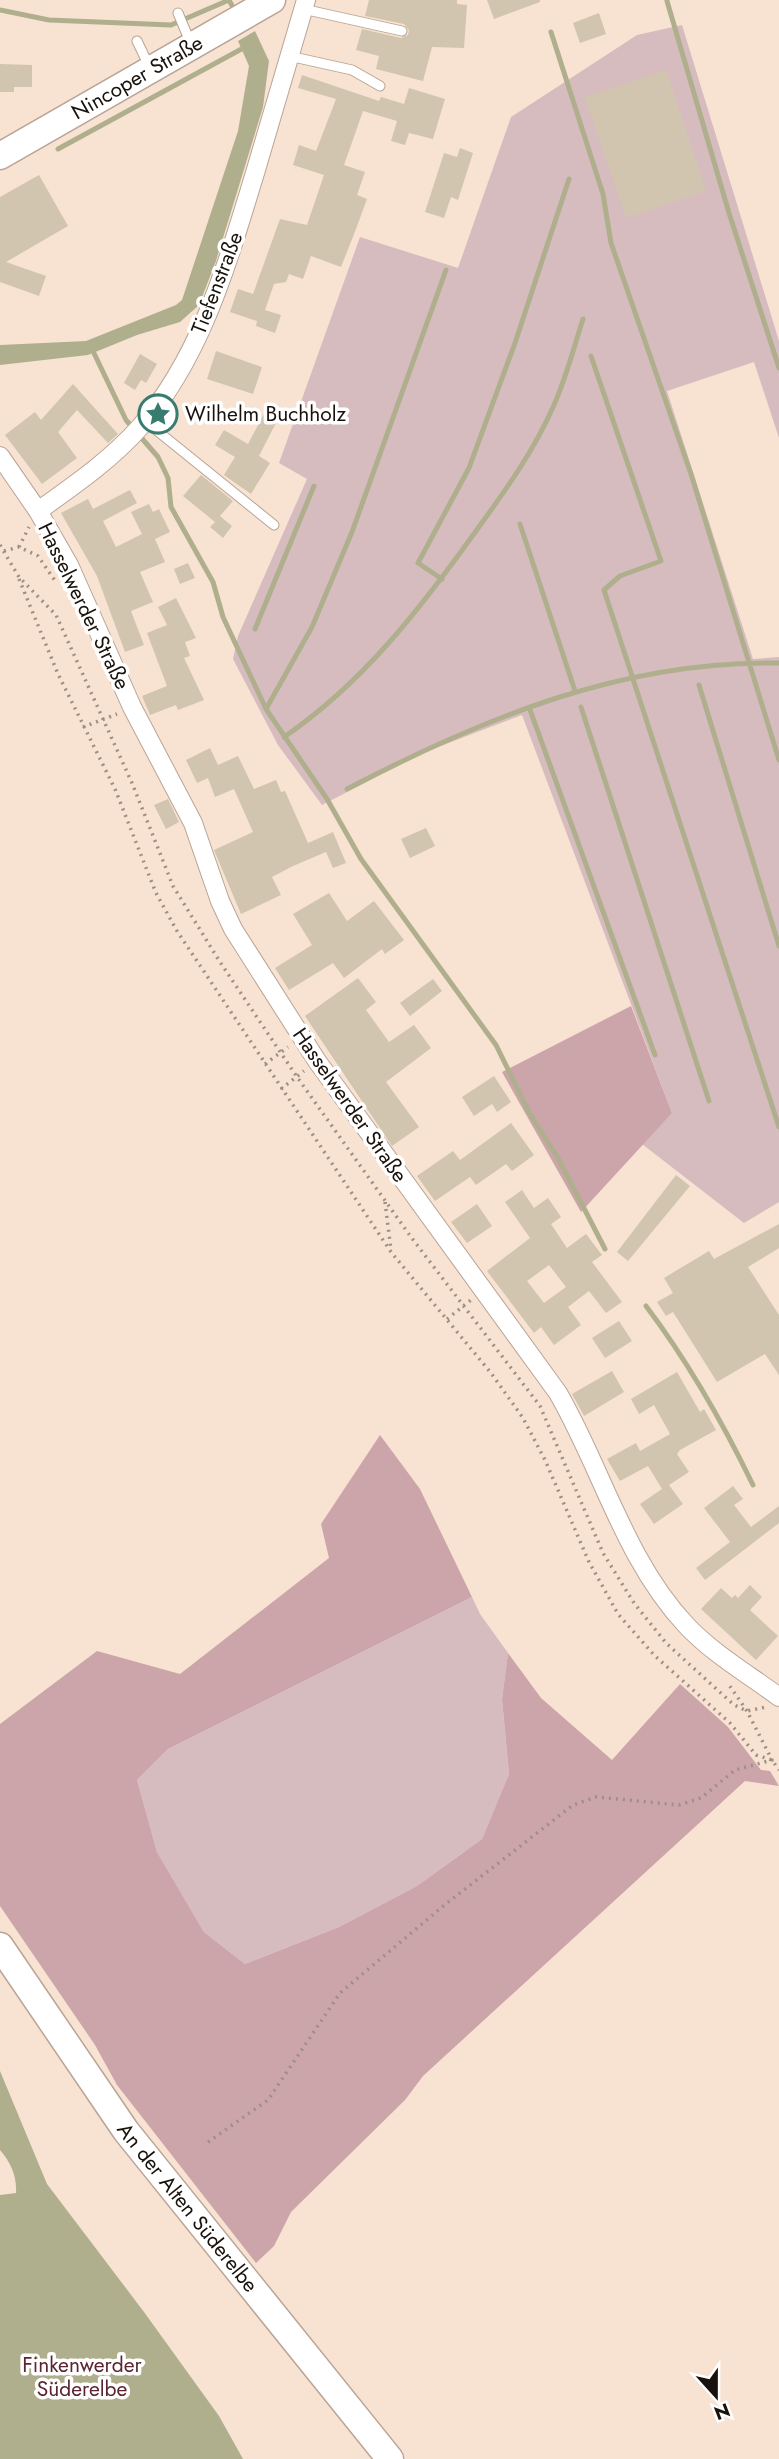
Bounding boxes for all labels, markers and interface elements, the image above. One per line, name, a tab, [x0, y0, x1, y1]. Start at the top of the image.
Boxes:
street label: Nincoper Straße	[66, 28, 209, 127]
street label: Tiefenstraße	[184, 227, 250, 338]
place icon: Wilhelm Buchholz	[137, 393, 179, 435]
place label: Wilhelm Buchholz	[185, 399, 347, 429]
street label: Hasselwerder Straße	[31, 517, 138, 695]
street label: Hasselwerder Straße	[285, 1022, 415, 1188]
street label: An der Alten Süderelbe	[110, 2117, 265, 2299]
park label: Finkenwerder Süderelbe	[22, 2350, 143, 2404]
north arrow	[681, 2361, 751, 2431]
text: N	[710, 2396, 734, 2427]

